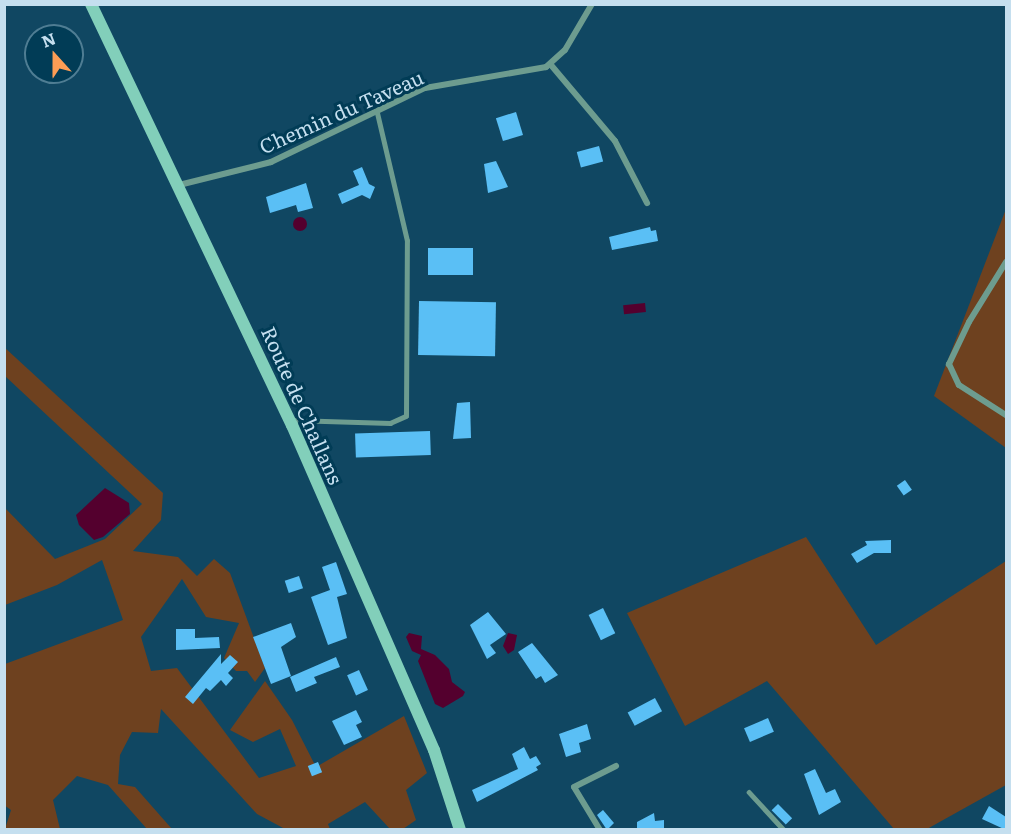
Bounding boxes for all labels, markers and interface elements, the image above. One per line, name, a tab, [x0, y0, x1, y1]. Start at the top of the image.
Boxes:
north arrow	[24, 24, 84, 84]
text: N	[38, 25, 59, 53]
street label: Chemin du Taveau	[255, 64, 427, 158]
street label: Route de Challans	[257, 322, 349, 488]

